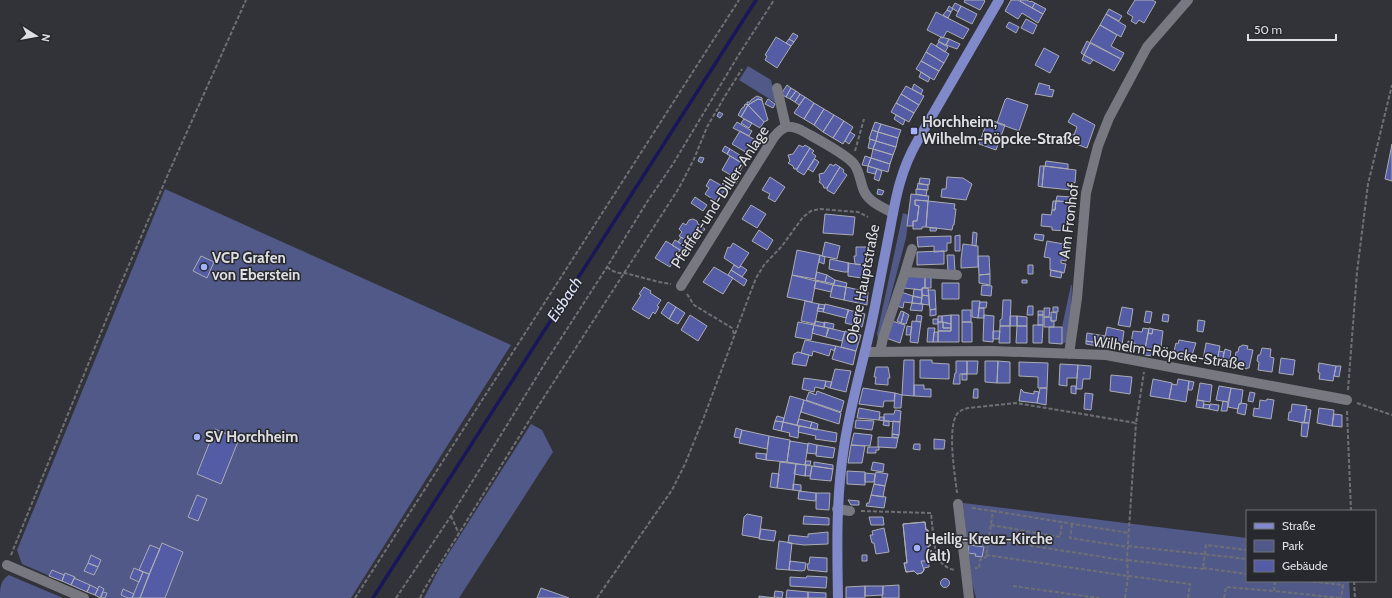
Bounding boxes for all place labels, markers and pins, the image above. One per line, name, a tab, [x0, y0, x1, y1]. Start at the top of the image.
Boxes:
place label: Horchheim, Wilhelm-Röpcke-Straße	[922, 113, 1081, 148]
marker: Horchheim, Wilhelm-Röpcke-Straße	[909, 126, 919, 136]
place label: VCP Grafen von Eberstein	[212, 249, 300, 284]
marker: VCP Grafen von Eberstein	[199, 262, 209, 272]
place label: SV Horchheim	[205, 428, 298, 446]
marker: SV Horchheim	[192, 432, 202, 442]
place label: Heilig-Kreuz-Kirche (alt)	[925, 530, 1053, 565]
marker: Heilig-Kreuz-Kirche (alt)	[912, 543, 922, 553]

